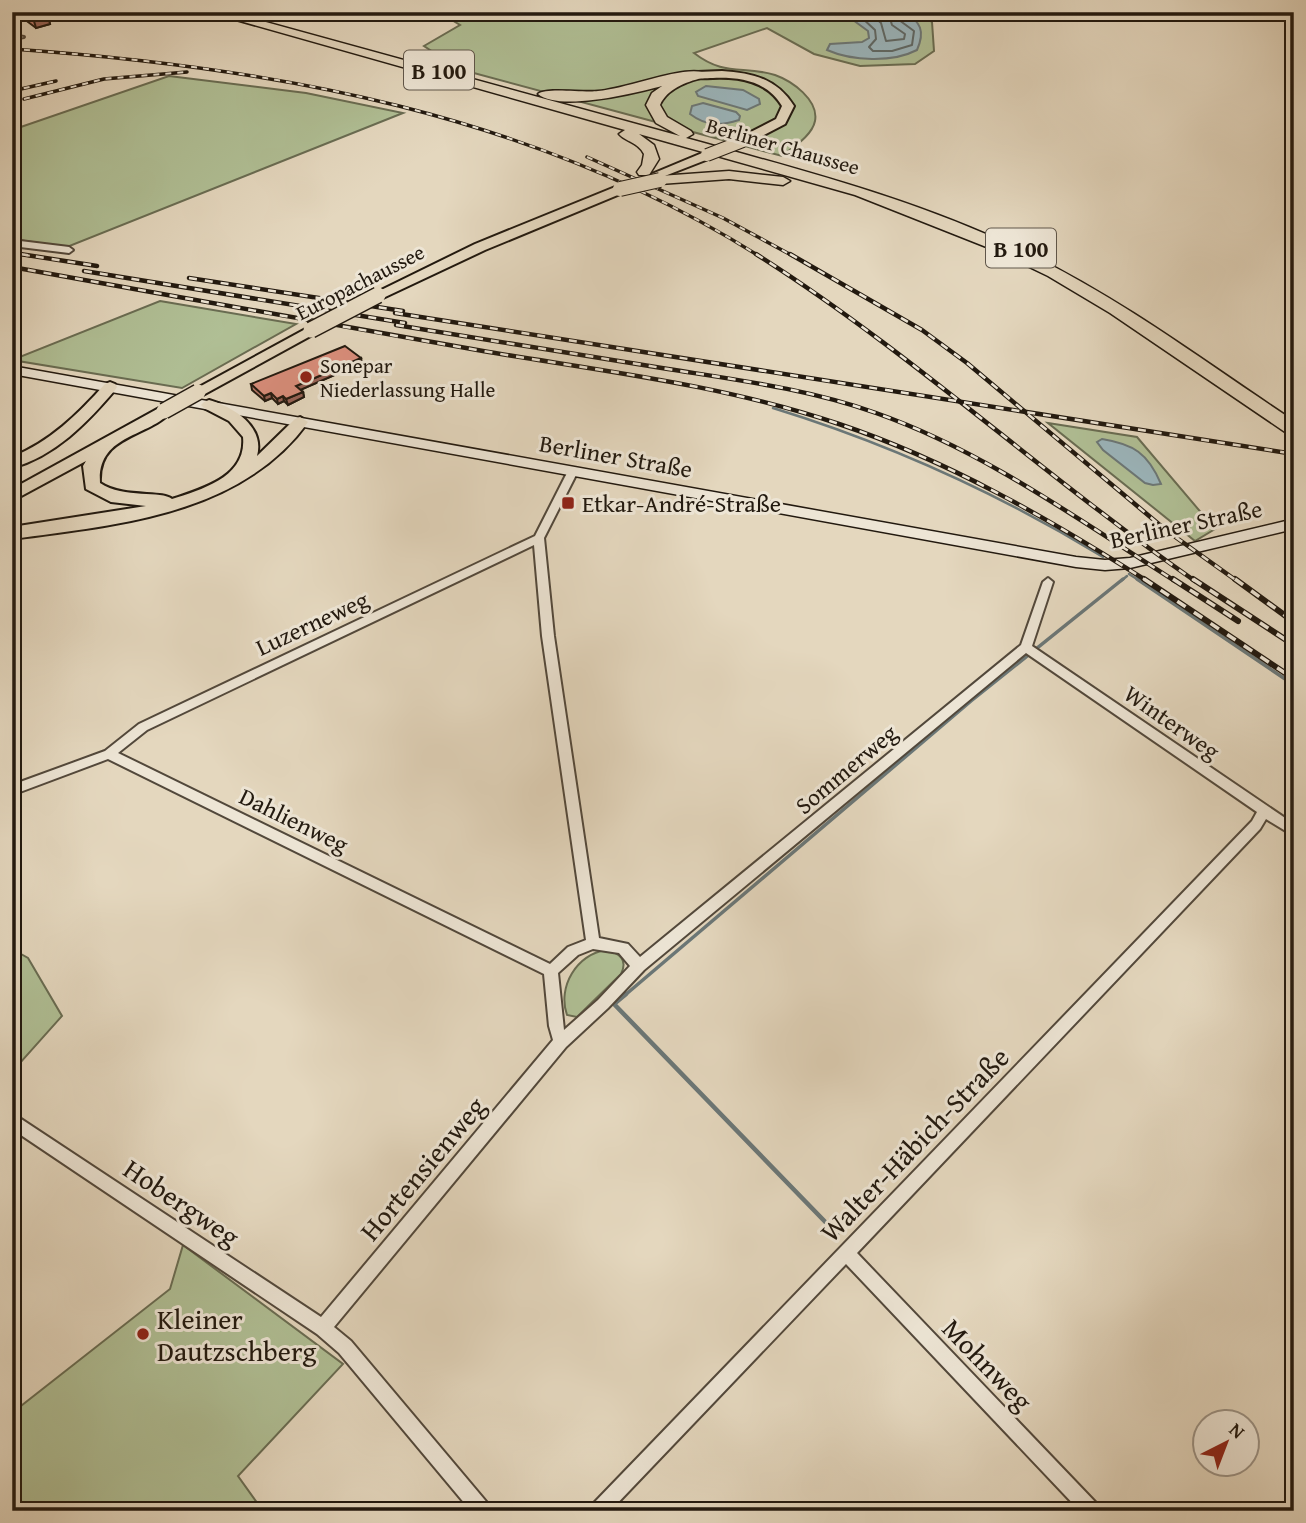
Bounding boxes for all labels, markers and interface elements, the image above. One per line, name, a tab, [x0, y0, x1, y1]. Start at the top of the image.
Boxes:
road number: B 100	[404, 50, 474, 90]
street label: Berliner Chaussee	[703, 109, 863, 183]
road number: B 100	[986, 229, 1056, 268]
street label: Europachaussee	[290, 236, 430, 328]
place label: Sonepar Niederlassung Halle	[320, 350, 496, 405]
marker: Sonepar Niederlassung Halle	[298, 369, 314, 385]
street label: Berliner Straße	[537, 425, 695, 487]
place label: Etkar-André-Straße	[582, 486, 781, 521]
street label: Berliner Straße	[1107, 491, 1265, 557]
marker: Etkar-André-Straße	[560, 495, 576, 511]
street label: Luzerneweg	[250, 582, 374, 664]
street label: Winterweg	[1117, 676, 1227, 768]
street label: Sommerweg	[787, 716, 905, 822]
street label: Dahlienweg	[234, 779, 354, 861]
street label: Walter-Häbich-Straße	[810, 1037, 1018, 1251]
street label: Hortensienweg	[349, 1087, 495, 1249]
street label: Hobergweg	[116, 1148, 248, 1256]
place label: Kleiner Dautzschberg	[157, 1298, 317, 1371]
street label: Mohnweg	[933, 1308, 1043, 1420]
marker: Kleiner Dautzschberg	[135, 1326, 151, 1342]
north arrow	[1190, 1408, 1260, 1478]
text: N	[1223, 1416, 1252, 1445]

